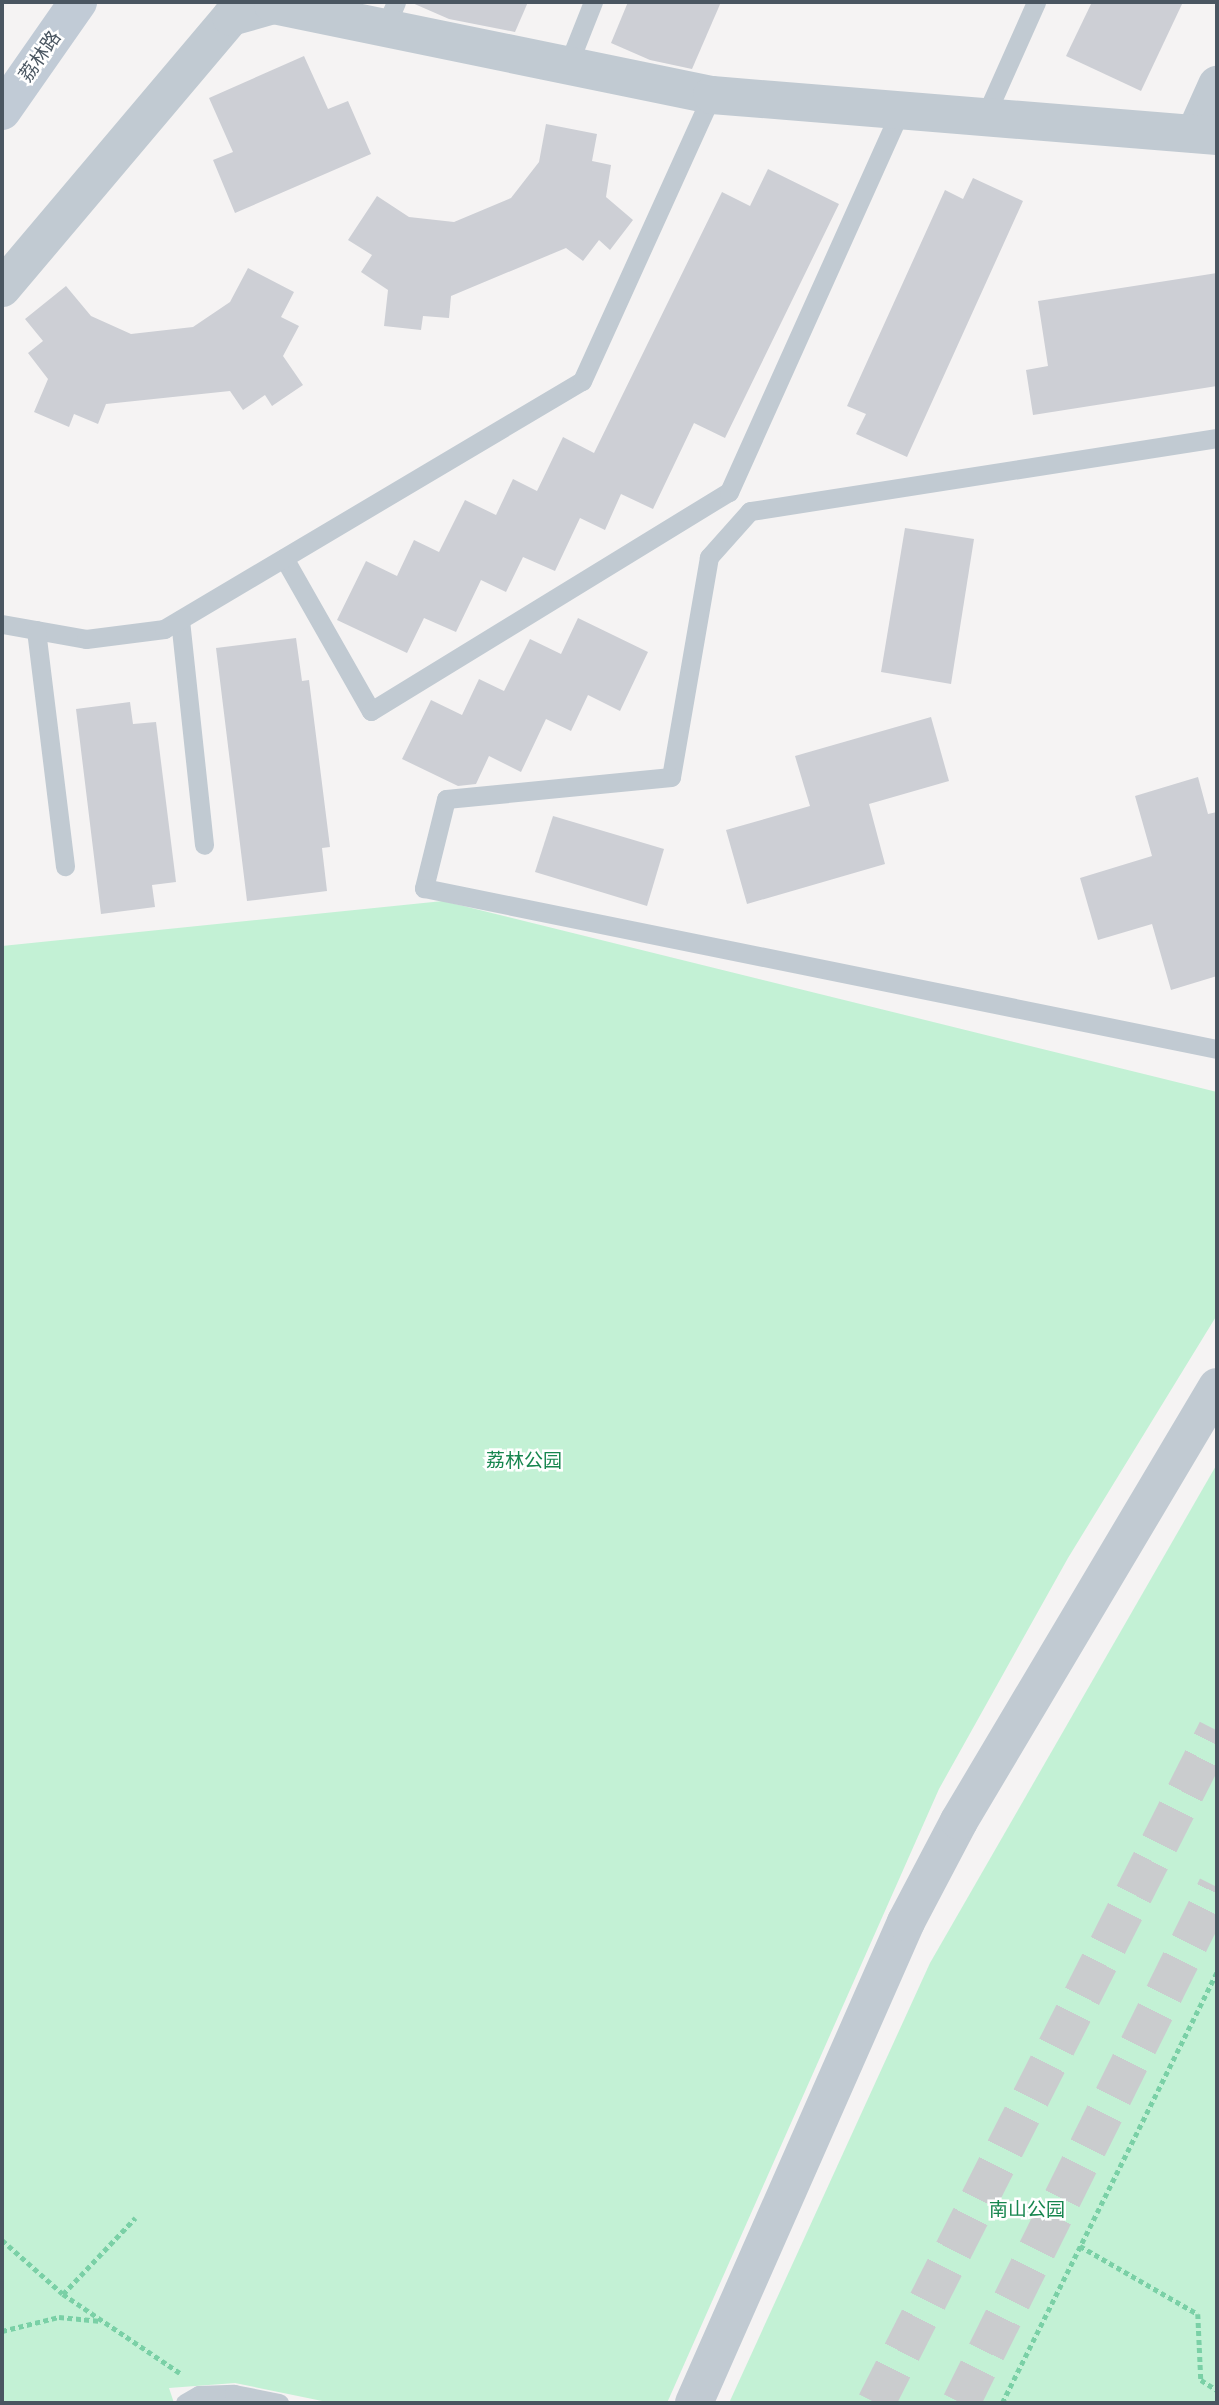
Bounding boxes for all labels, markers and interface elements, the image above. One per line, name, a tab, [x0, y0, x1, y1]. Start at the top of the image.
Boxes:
street label: 荔林路	[15, 27, 67, 87]
park label: 荔林公园	[486, 1451, 562, 1473]
park label: 南山公园	[989, 2200, 1065, 2222]

